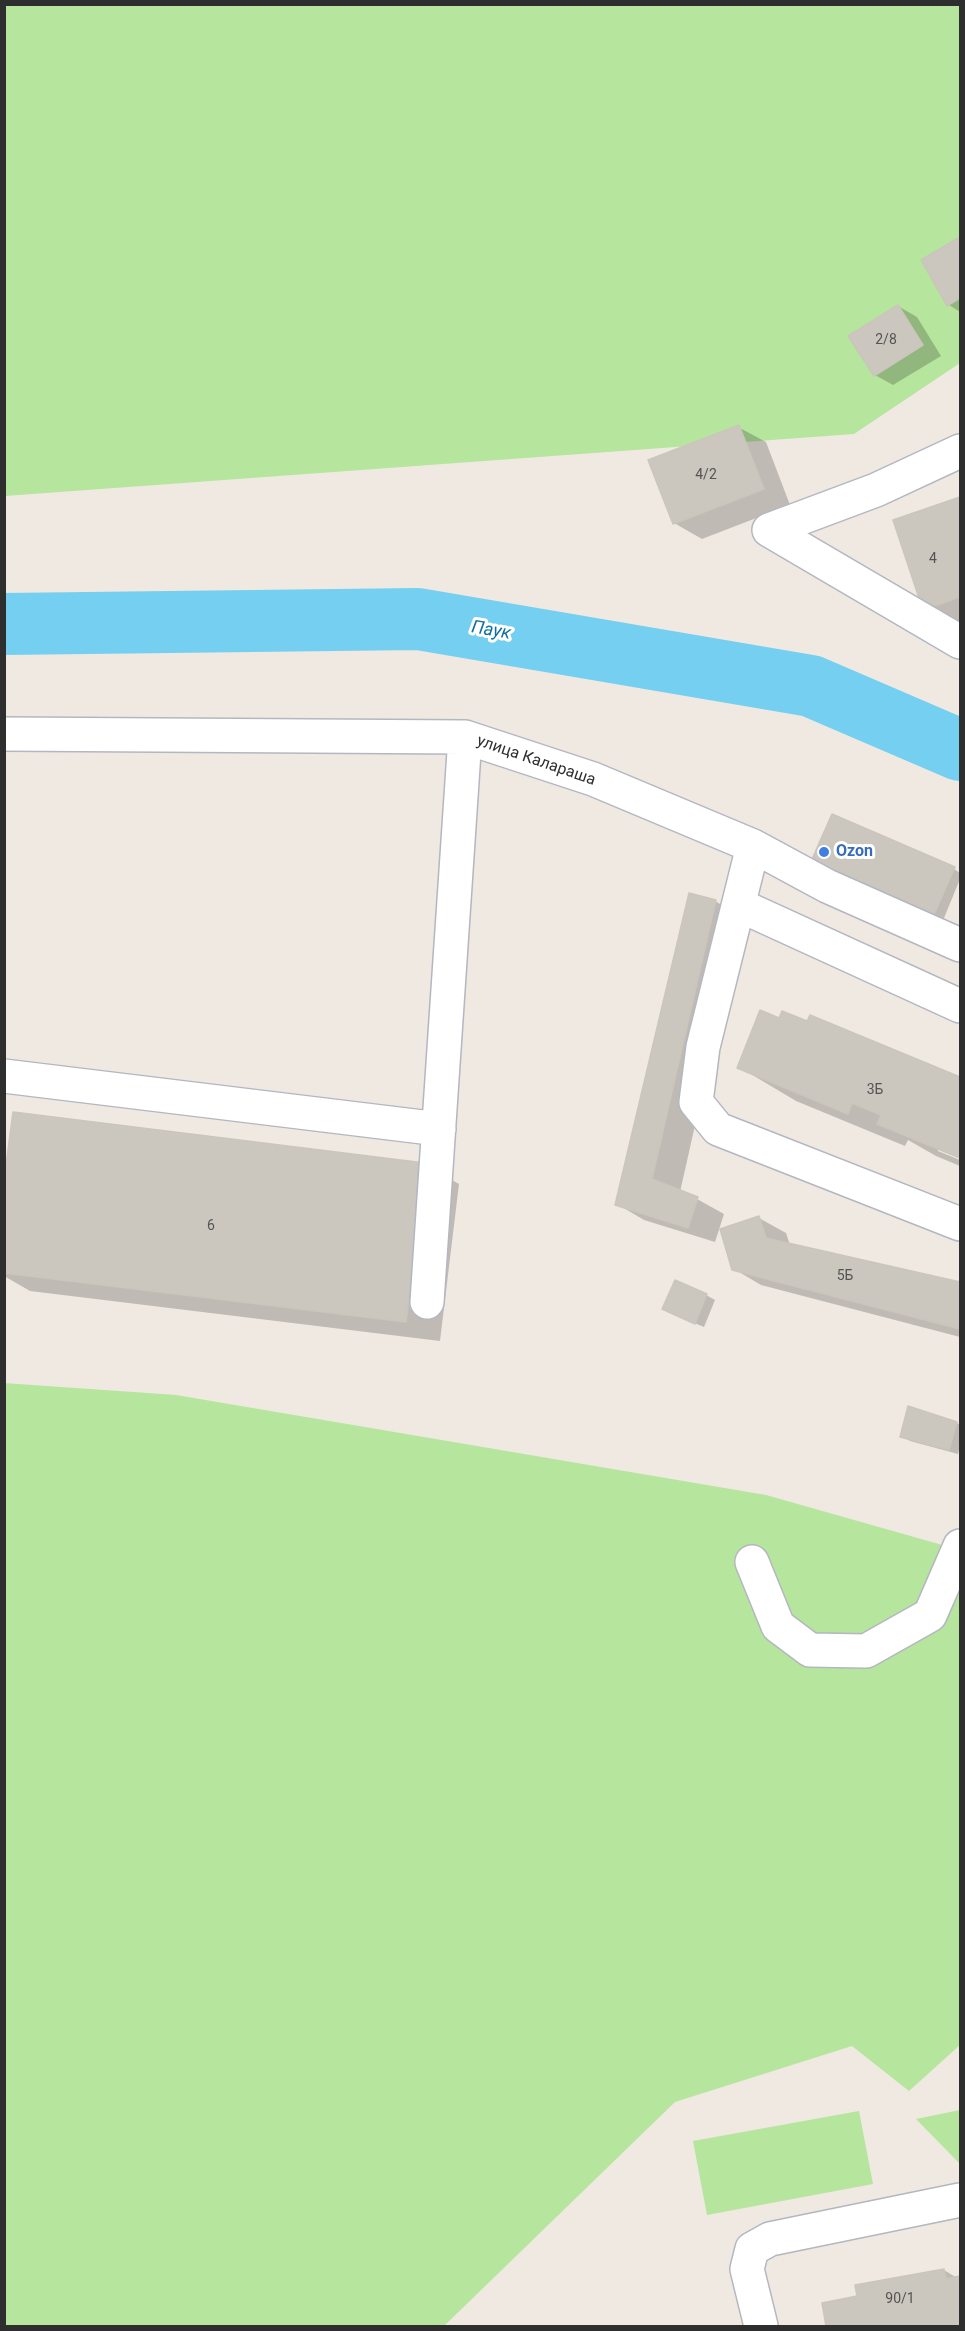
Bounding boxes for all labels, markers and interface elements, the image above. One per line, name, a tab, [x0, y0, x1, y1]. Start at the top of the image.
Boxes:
house number: 2/8	[875, 332, 897, 348]
house number: 4/2	[695, 467, 717, 483]
house number: 4	[929, 551, 937, 567]
water label: Паук	[470, 617, 512, 645]
street label: улица Калараша	[474, 732, 598, 790]
place label: Ozon	[836, 842, 873, 862]
marker: Ozon	[817, 845, 831, 859]
house number: 3Б	[867, 1082, 883, 1098]
house number: 6	[207, 1218, 215, 1234]
house number: 5Б	[837, 1268, 853, 1284]
house number: 90/1	[885, 2291, 915, 2307]

